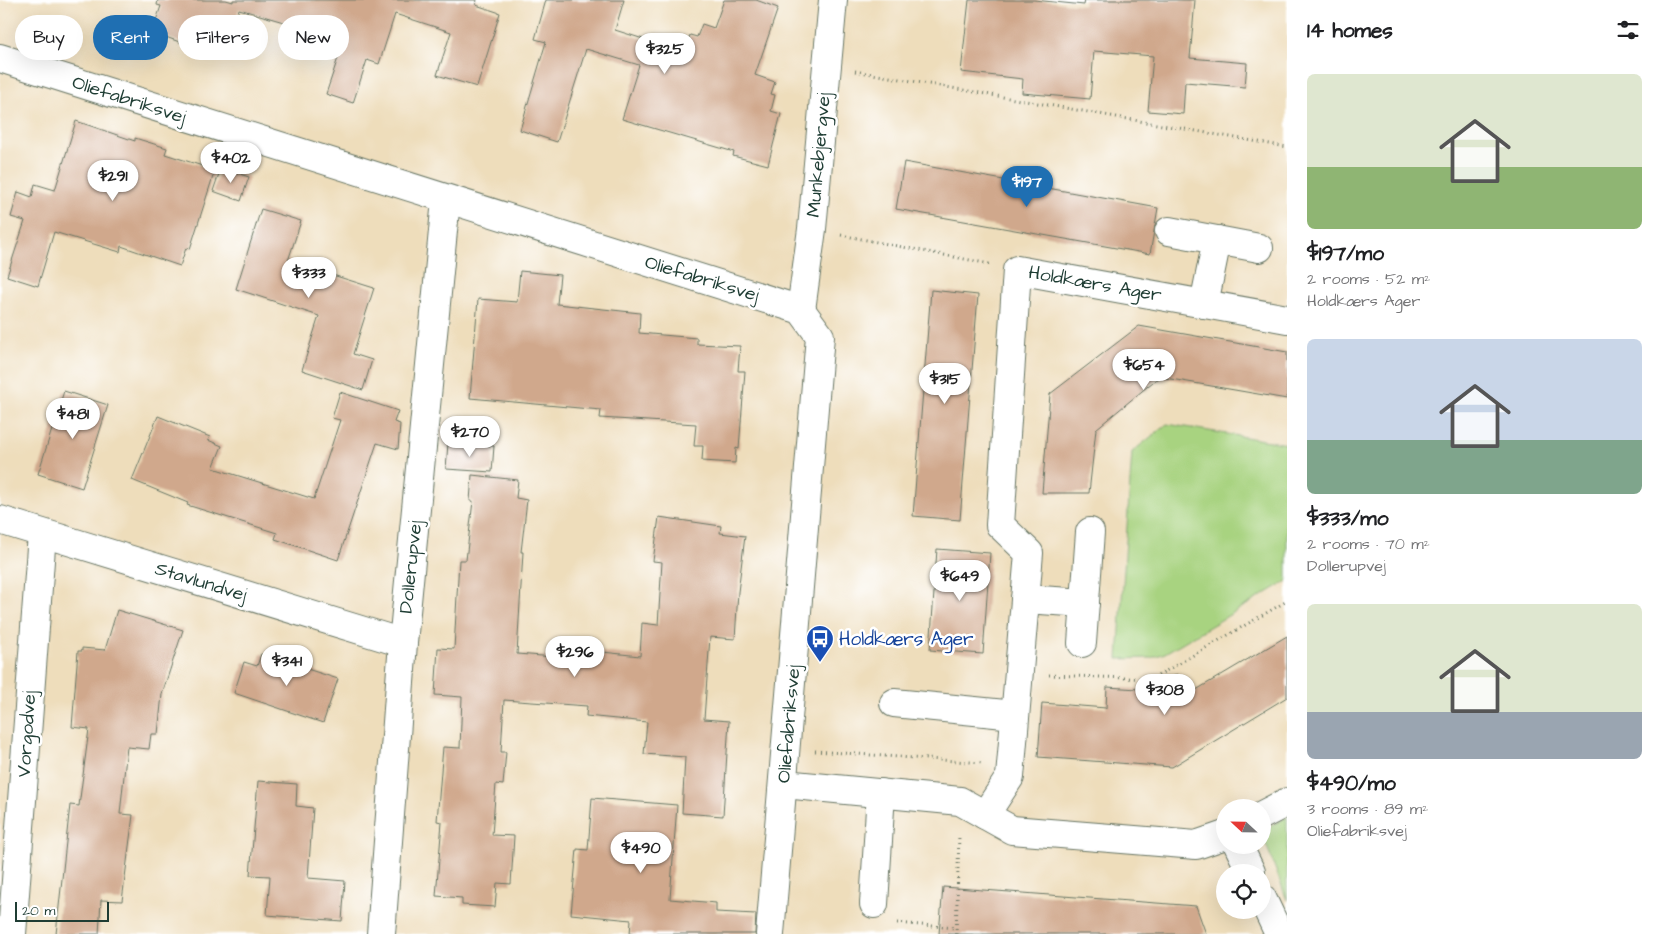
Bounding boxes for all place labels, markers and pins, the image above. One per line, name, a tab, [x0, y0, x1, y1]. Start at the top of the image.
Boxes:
pin: $325	[635, 32, 695, 75]
pin: $402	[201, 142, 261, 184]
pin: $291	[83, 160, 143, 202]
pin: $197	[997, 166, 1057, 208]
pin: $333	[279, 256, 339, 299]
pin: $654	[1114, 348, 1174, 391]
pin: $315	[915, 362, 975, 405]
pin: $481	[43, 398, 103, 440]
pin: $270	[440, 416, 500, 458]
pin: $649	[930, 560, 990, 602]
bus stop icon: Holdkærs Ager	[805, 624, 835, 663]
place label: Holdkærs Ager	[839, 626, 974, 654]
pin: $296	[545, 636, 605, 678]
pin: $341	[257, 644, 317, 687]
pin: $308	[1135, 674, 1195, 716]
pin: $490	[611, 832, 671, 874]

